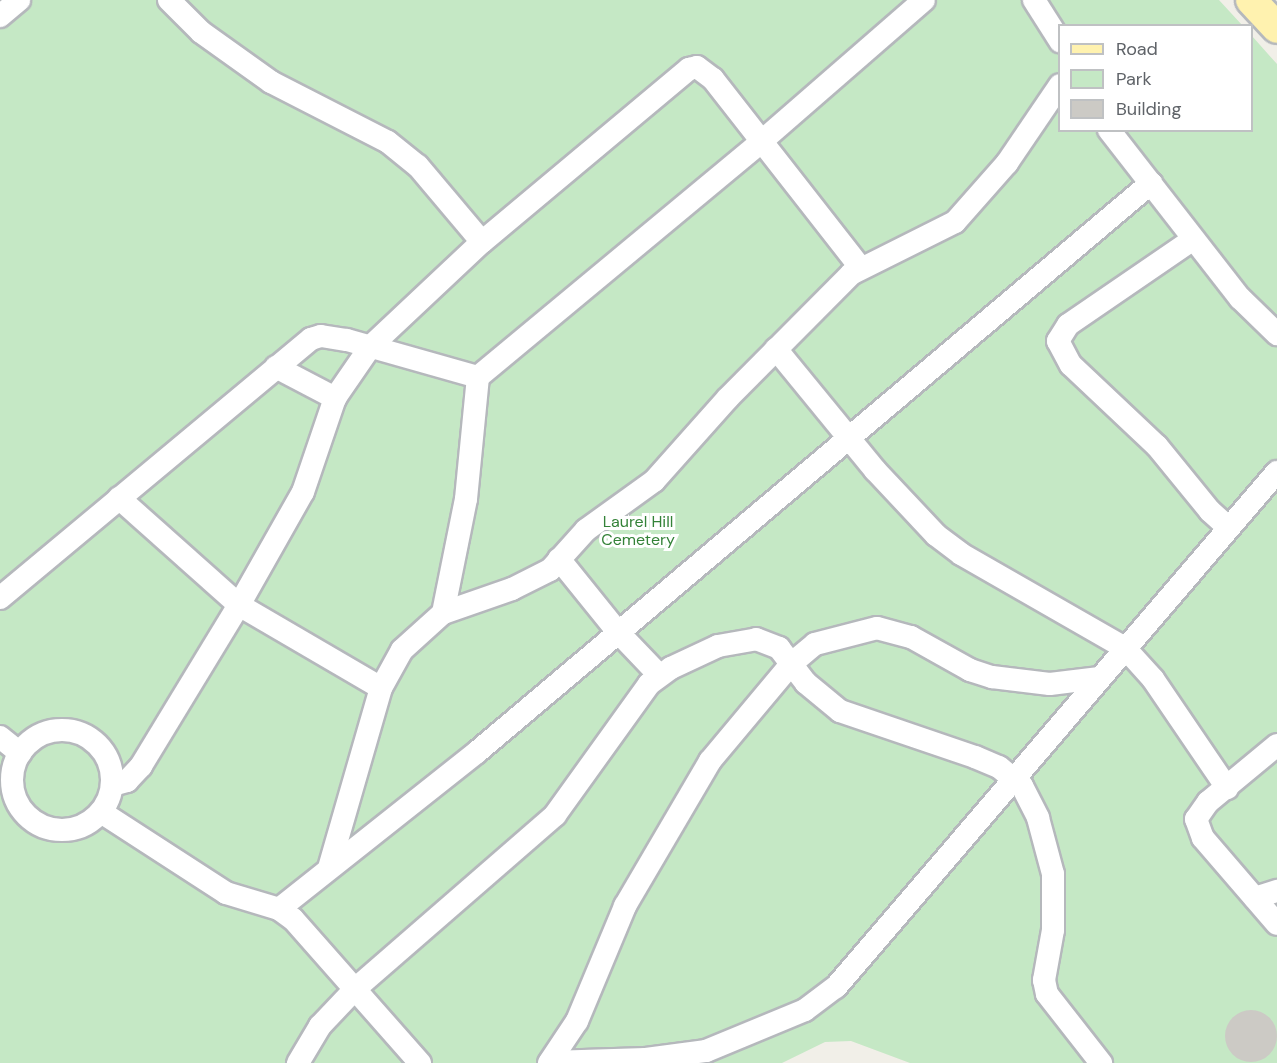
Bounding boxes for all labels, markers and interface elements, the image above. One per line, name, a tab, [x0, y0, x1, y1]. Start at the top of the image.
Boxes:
legend	[1058, 24, 1253, 132]
text: Road	[1116, 37, 1158, 61]
text: Park	[1116, 67, 1152, 91]
text: Building	[1116, 97, 1181, 121]
park label: Laurel Hill Cemetery	[601, 512, 675, 550]

